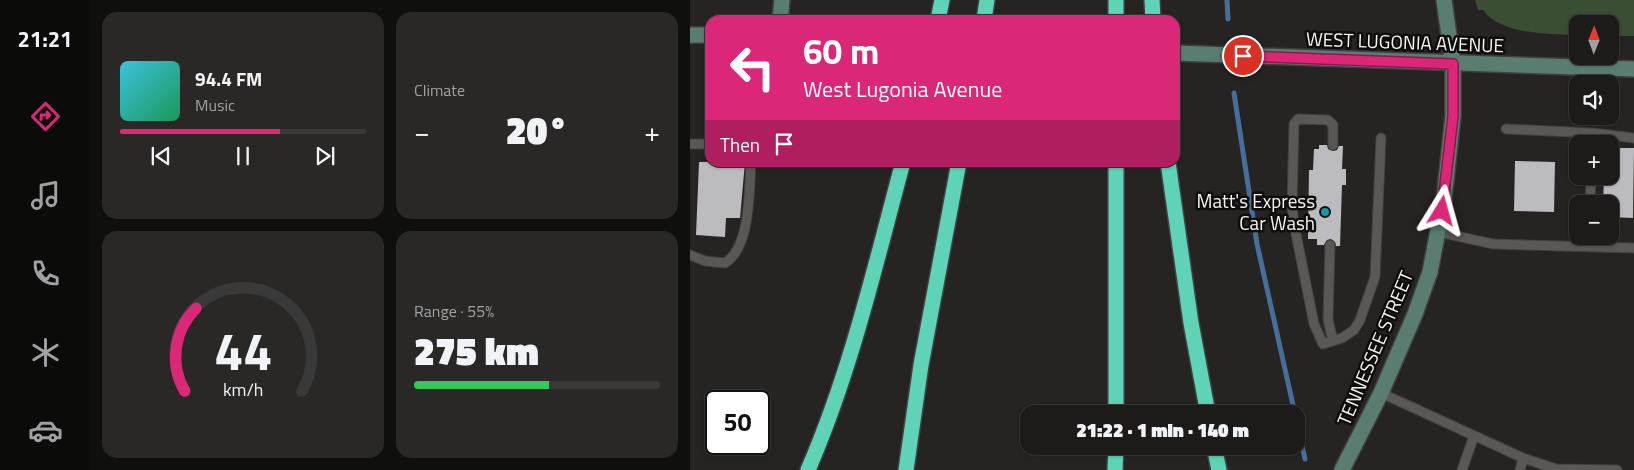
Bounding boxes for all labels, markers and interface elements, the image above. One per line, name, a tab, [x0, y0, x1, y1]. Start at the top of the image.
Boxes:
north arrow	[1569, 15, 1619, 65]
map controls	[1569, 15, 1619, 245]
text: 21:21	[18, 22, 72, 56]
text: 60 m	[803, 24, 879, 78]
street label: WEST LUGONIA AVENUE	[1306, 24, 1504, 59]
icon: left	[720, 35, 785, 100]
pin	[1222, 35, 1264, 77]
icon: arrive	[1229, 42, 1257, 70]
text: 94.4 FM	[195, 64, 262, 93]
text: West Lugonia Avenue	[803, 72, 1002, 106]
button: sound	[1569, 75, 1619, 125]
text: Climate	[414, 78, 465, 102]
text: Music	[195, 93, 235, 117]
icon: directions	[28, 99, 63, 134]
text: 20°	[506, 101, 568, 159]
text: −	[414, 110, 430, 153]
text: +	[644, 110, 660, 153]
text: Then	[720, 130, 760, 159]
icon: arrive	[770, 130, 798, 158]
button: +	[1569, 135, 1619, 185]
icon: previous	[147, 142, 175, 170]
icon: pause	[229, 142, 257, 170]
icon: next	[311, 142, 339, 170]
icon: music	[28, 178, 63, 213]
position arrow	[1415, 184, 1467, 236]
place label: Matt's Express Car Wash	[1197, 186, 1315, 237]
button: −	[1569, 195, 1619, 245]
marker: Matt's Express Car Wash	[1319, 206, 1331, 218]
icon: phone	[28, 256, 63, 291]
street label: TENNESSEE STREET	[1329, 266, 1420, 430]
text: Range · 55%	[414, 299, 494, 323]
text: 44	[214, 311, 272, 390]
text: 275 km	[414, 322, 539, 380]
icon: climate	[28, 335, 63, 370]
text: km/h	[223, 376, 263, 403]
speed limit sign: 50	[705, 390, 770, 455]
icon: car	[28, 413, 63, 448]
text: 21:22 · 1 min · 140 m	[1076, 415, 1249, 444]

